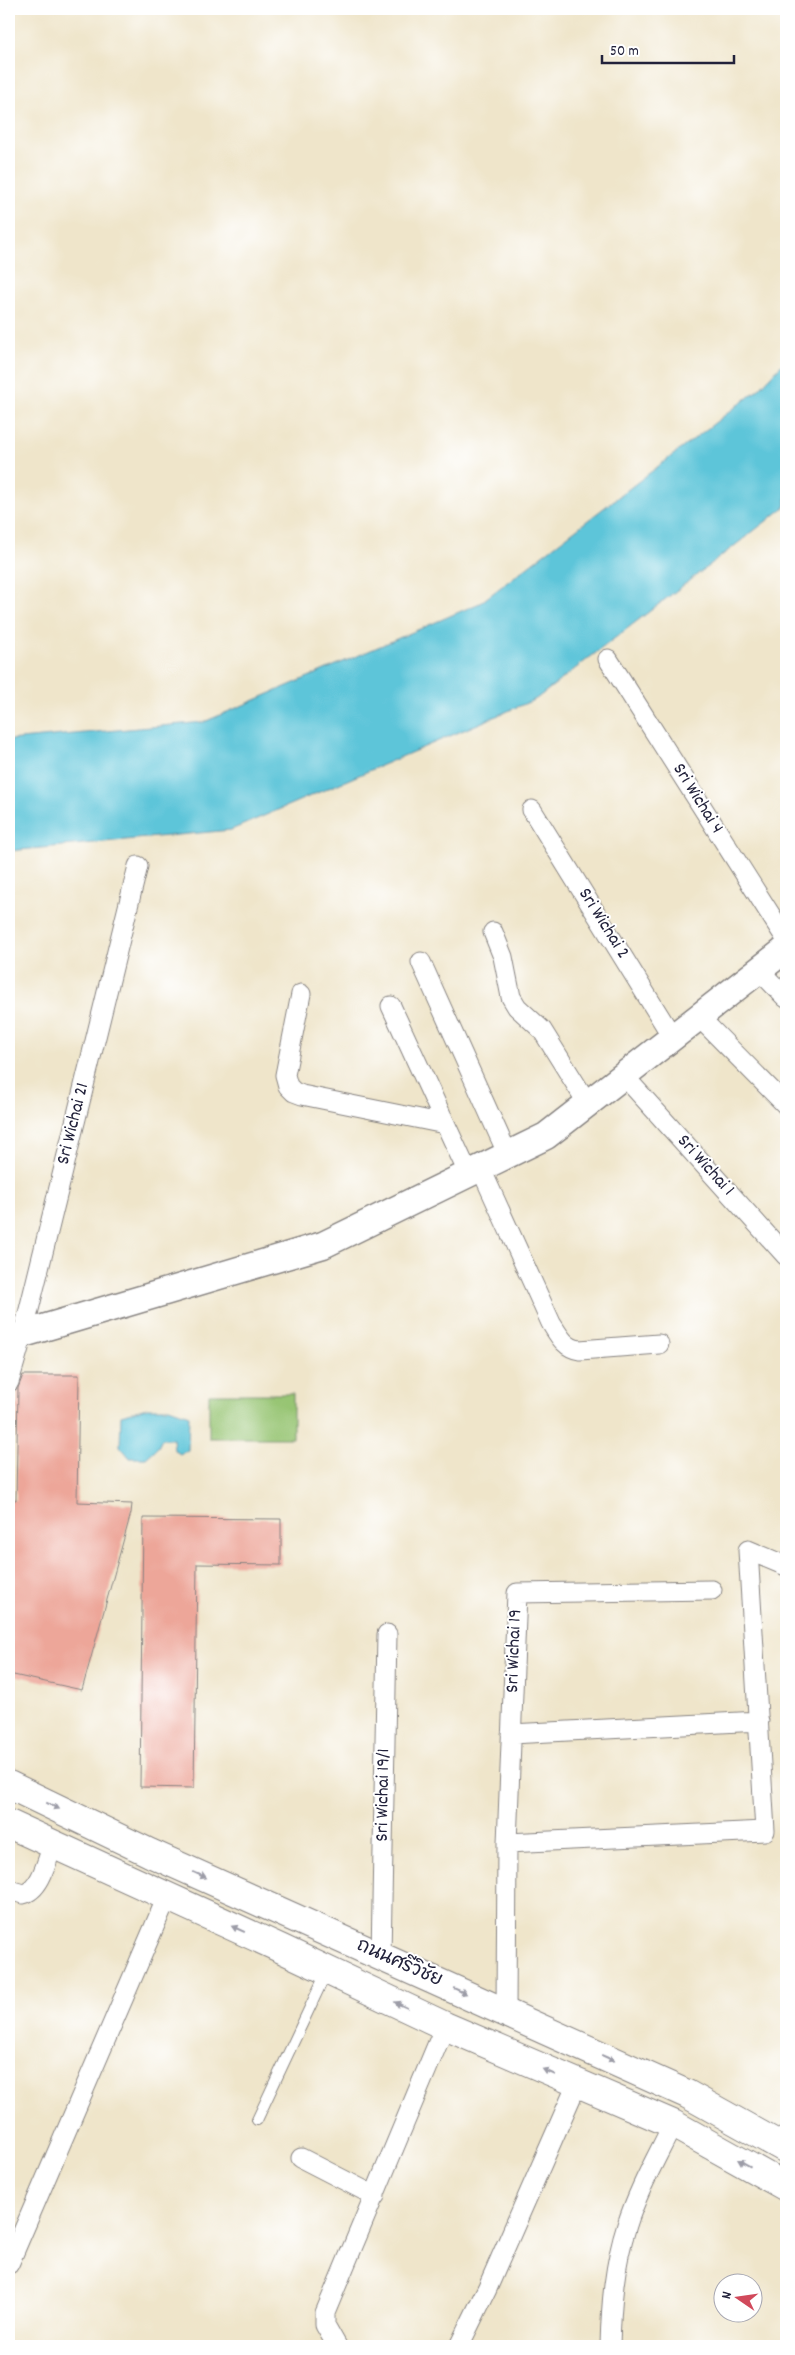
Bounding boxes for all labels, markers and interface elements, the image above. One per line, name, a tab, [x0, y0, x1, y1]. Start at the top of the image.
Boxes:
scale bar	[602, 32, 735, 64]
text: 50 m	[610, 41, 639, 63]
street label: Sri Wichai 4	[665, 759, 729, 839]
street label: Sri Wichai 2	[571, 883, 635, 965]
street label: Sri Wichai 21	[51, 1080, 97, 1168]
street label: Sri Wichai 1	[670, 1129, 740, 1203]
street label: Sri Wichai 19	[500, 1609, 530, 1693]
street label: Sri Wichai 19/1	[370, 1748, 398, 1842]
one-way arrow	[46, 1802, 60, 1810]
one-way arrow	[193, 1871, 207, 1879]
one-way arrow	[231, 1925, 245, 1933]
street label: ถนนศรีวิชัย	[352, 1932, 447, 1995]
one-way arrow	[453, 1988, 467, 1996]
one-way arrow	[394, 2001, 408, 2009]
one-way arrow	[601, 2055, 615, 2063]
one-way arrow	[542, 2067, 556, 2075]
one-way arrow	[736, 2159, 751, 2167]
north arrow	[712, 2272, 762, 2322]
text: N	[717, 2290, 738, 2301]

